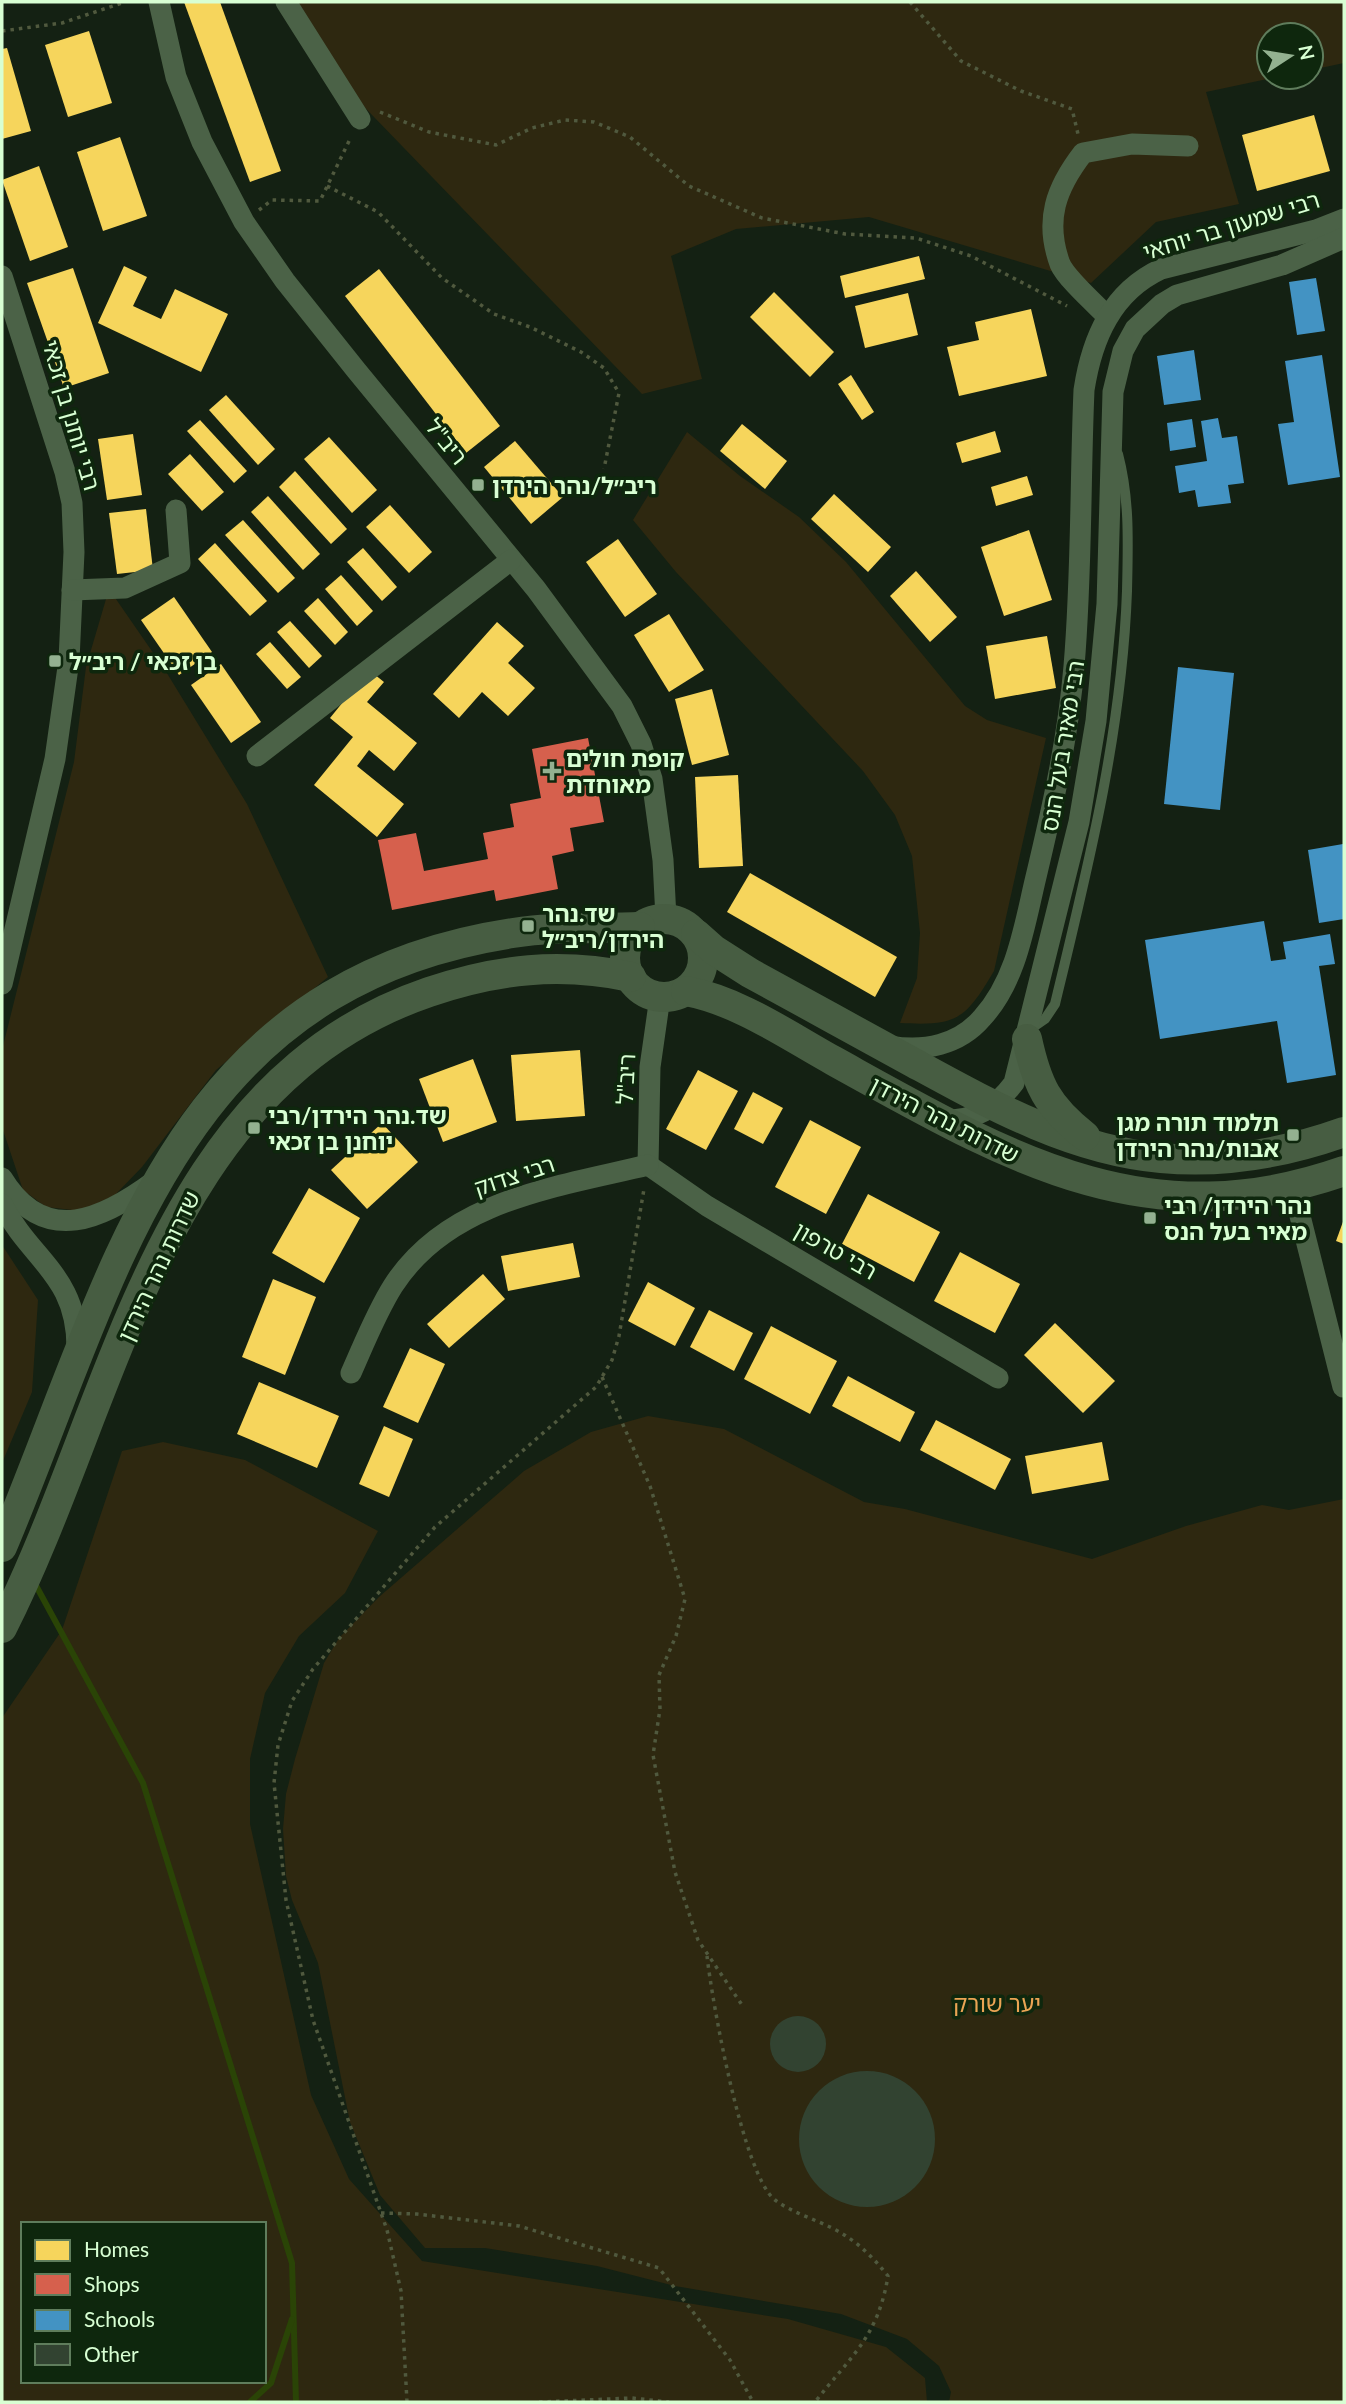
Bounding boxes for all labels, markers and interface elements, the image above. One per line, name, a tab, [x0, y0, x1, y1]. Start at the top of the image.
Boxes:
north arrow	[1255, 21, 1325, 91]
text: N	[1294, 43, 1320, 62]
street label: רבי שמעון בר יוחאי	[1139, 185, 1323, 265]
street label: רבי יוחנן בן זכאי	[37, 337, 107, 493]
street label: ריב"ל	[420, 412, 474, 470]
place label: ריב״ל/נהר הירדן	[492, 471, 657, 499]
marker: ריב״ל/נהר הירדן	[470, 477, 486, 493]
place label: בן זכאי / ריב״ל	[69, 647, 217, 675]
marker: בן זכאי / ריב״ל	[47, 653, 63, 669]
street label: רבי מאיר בעל הנס	[1035, 658, 1089, 834]
place label: קופת חולים מאוחדת	[566, 744, 684, 798]
marker: קופת חולים מאוחדת	[544, 763, 560, 779]
place label: שד.נהר הירדן/ריב״ל	[542, 899, 664, 953]
marker: שד.נהר הירדן/ריב״ל	[520, 918, 536, 934]
street label: ריב"ל	[610, 1053, 640, 1105]
street label: שדרות נהר הירדן	[866, 1070, 1024, 1168]
place label: שד.נהר הירדן/רבי יוחנן בן זכאי	[268, 1101, 447, 1155]
place label: תלמוד תורה מגן אבות/נהר הירדן	[1116, 1108, 1279, 1162]
marker: שד.נהר הירדן/רבי יוחנן בן זכאי	[246, 1120, 262, 1136]
marker: תלמוד תורה מגן אבות/נהר הירדן	[1285, 1127, 1301, 1143]
street label: רבי צדוק	[470, 1149, 558, 1201]
street label: שדרות נהר הירדן	[111, 1186, 205, 1346]
place label: נהר הירדן/ רבי מאיר בעל הנס	[1164, 1191, 1312, 1245]
marker: נהר הירדן/ רבי מאיר בעל הנס	[1142, 1210, 1158, 1226]
street label: רבי טרפון	[789, 1215, 883, 1285]
park label: יער שורק	[953, 1989, 1041, 2017]
legend	[21, 2222, 266, 2383]
text: Homes	[84, 2236, 149, 2261]
text: Shops	[84, 2271, 140, 2296]
text: Schools	[84, 2306, 155, 2331]
text: Other	[84, 2341, 139, 2366]

